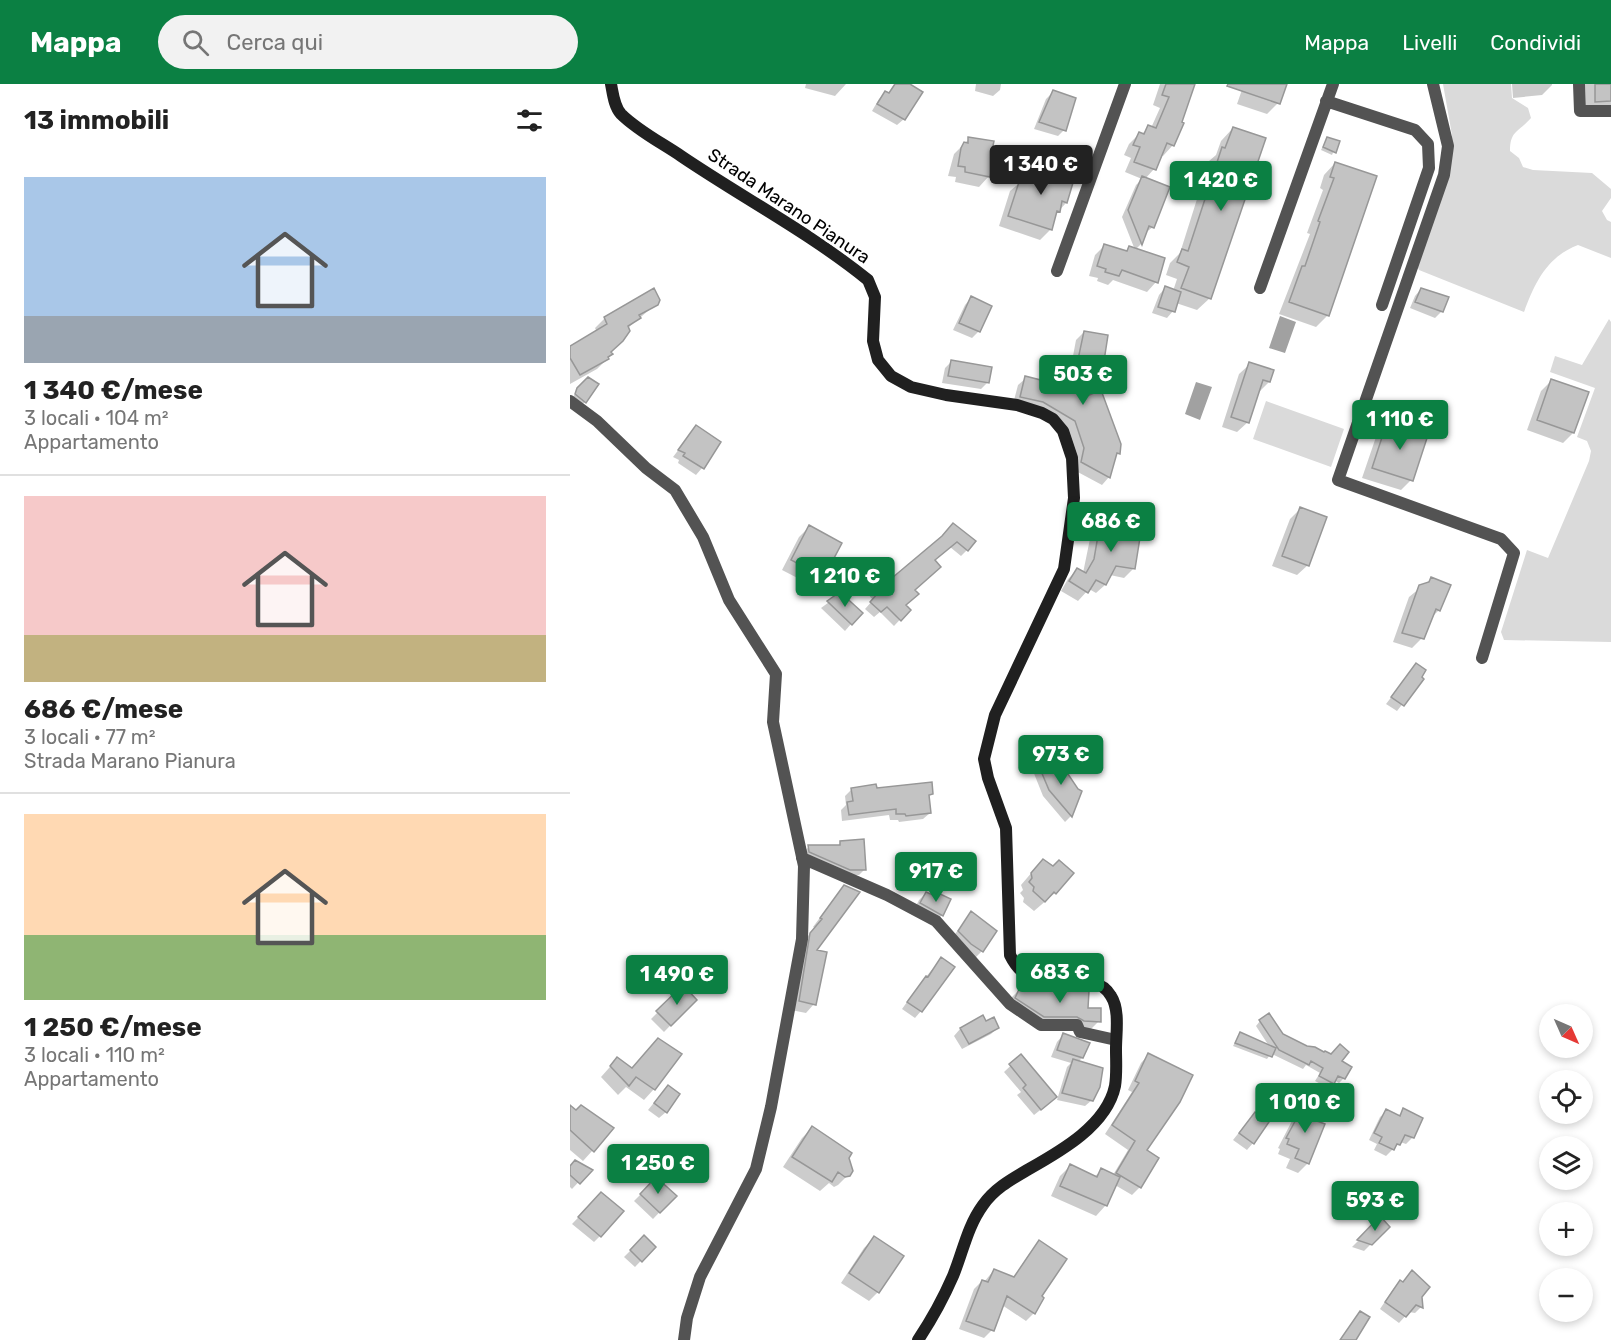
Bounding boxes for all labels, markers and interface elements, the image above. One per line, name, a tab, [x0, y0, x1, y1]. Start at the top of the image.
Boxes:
search box	[158, 15, 578, 69]
text: Mappa	[30, 26, 122, 59]
icon: search	[179, 26, 212, 59]
text: Cerca qui	[227, 29, 323, 56]
text: Mappa	[1304, 30, 1369, 55]
text: Livelli	[1402, 30, 1457, 55]
text: Condividi	[1490, 30, 1581, 55]
icon: filters	[513, 104, 546, 137]
text: 13 immobili	[24, 105, 169, 136]
street label: Strada Marano Pianura	[704, 144, 874, 268]
pin: 1 340 €	[986, 145, 1096, 196]
text: 1 340 €	[1004, 152, 1078, 176]
pin: 1 420 €	[1166, 161, 1276, 212]
text: 1 420 €	[1184, 168, 1258, 192]
icon: home	[231, 216, 339, 324]
pin: 503 €	[1041, 355, 1125, 406]
text: 503 €	[1053, 362, 1113, 386]
text: 1 340 €/mese	[24, 375, 203, 406]
pin: 1 110 €	[1345, 400, 1455, 451]
text: 3 locali · 104 m²	[24, 406, 169, 430]
text: 1 110 €	[1366, 407, 1434, 431]
text: Appartamento	[24, 430, 159, 454]
pin: 686 €	[1069, 502, 1153, 553]
text: 686 €	[1081, 509, 1141, 533]
icon: home	[231, 535, 339, 643]
pin: 1 210 €	[790, 557, 900, 608]
text: 1 210 €	[810, 564, 880, 588]
text: 686 €/mese	[24, 694, 183, 725]
text: 3 locali · 77 m²	[24, 725, 155, 749]
pin: 973 €	[1019, 735, 1103, 786]
text: 973 €	[1032, 742, 1090, 766]
text: Strada Marano Pianura	[24, 749, 236, 773]
pin: 917 €	[894, 852, 978, 903]
icon: home	[231, 853, 339, 961]
text: 917 €	[909, 859, 963, 883]
pin: 683 €	[1018, 953, 1102, 1004]
pin: 1 490 €	[622, 955, 732, 1006]
text: 683 €	[1030, 960, 1090, 984]
text: 1 490 €	[640, 962, 714, 986]
north arrow	[1539, 1004, 1593, 1058]
map controls	[1539, 1004, 1593, 1322]
text: 1 250 €/mese	[24, 1012, 202, 1043]
text: 3 locali · 110 m²	[24, 1043, 165, 1067]
text: Appartamento	[24, 1067, 159, 1091]
button: locate	[1539, 1070, 1593, 1124]
pin: 1 010 €	[1250, 1083, 1360, 1134]
text: 1 010 €	[1269, 1090, 1341, 1114]
button: layers	[1539, 1136, 1593, 1190]
pin: 1 250 €	[603, 1144, 713, 1195]
text: 1 250 €	[621, 1151, 695, 1175]
pin: 593 €	[1333, 1181, 1417, 1232]
text: 593 €	[1346, 1188, 1404, 1212]
button: +	[1539, 1202, 1593, 1256]
button: −	[1539, 1268, 1593, 1322]

